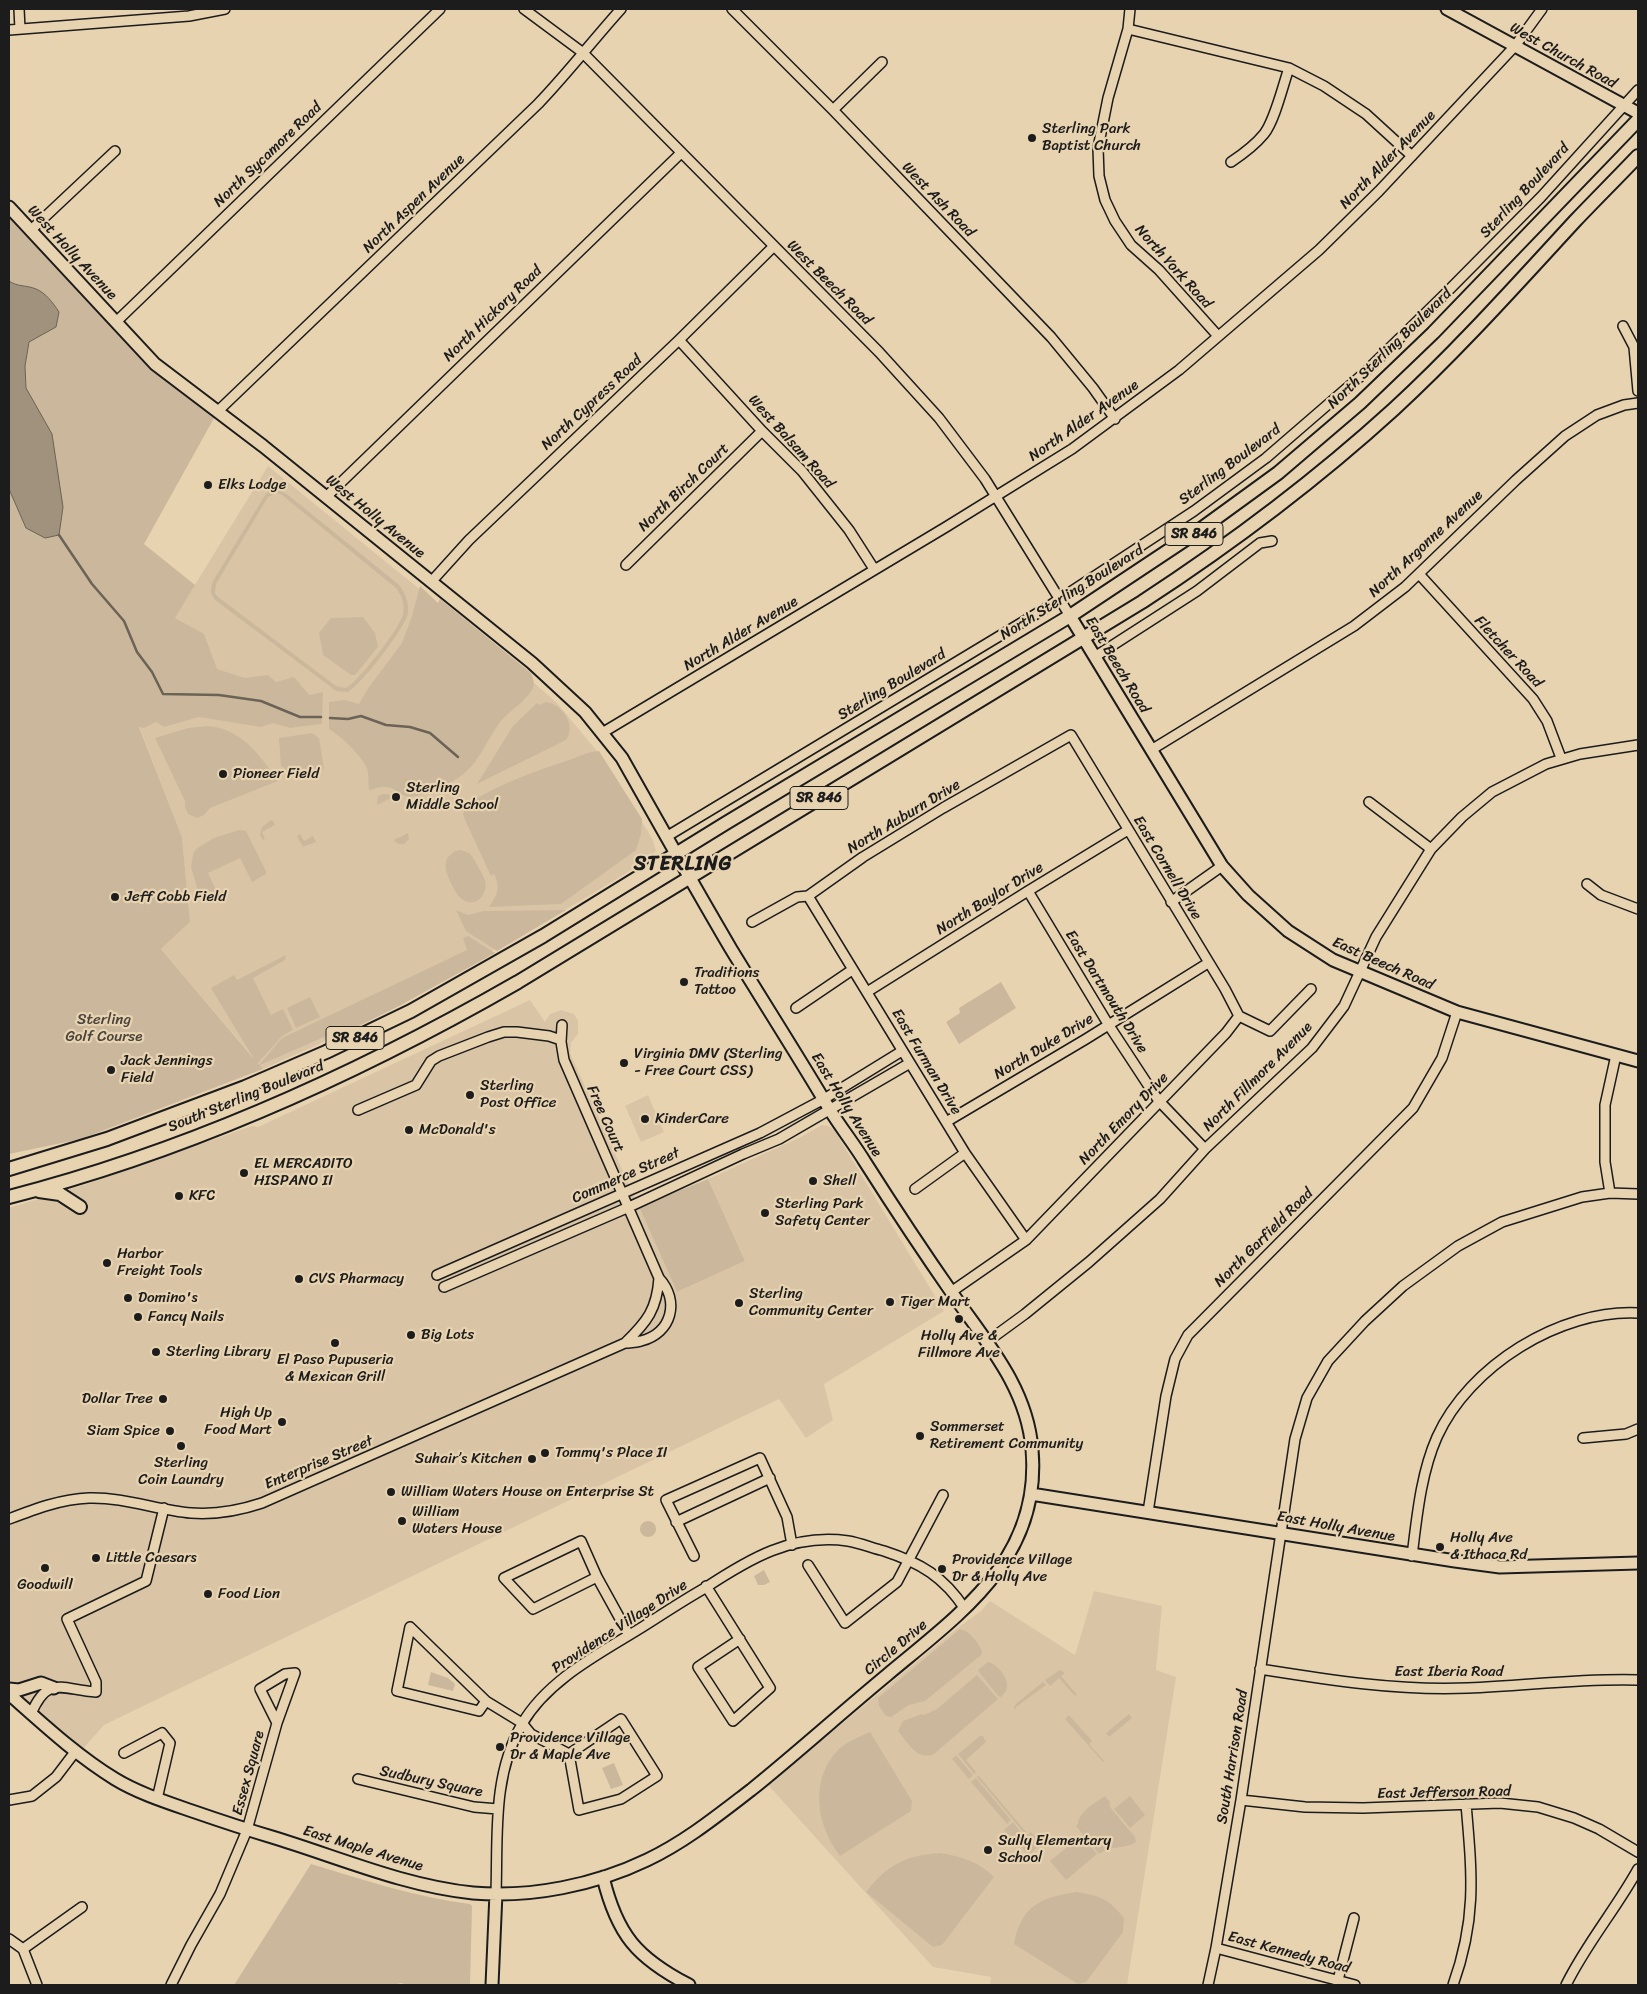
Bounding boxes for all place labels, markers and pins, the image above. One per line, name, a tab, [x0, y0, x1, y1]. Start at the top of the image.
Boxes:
place label: Sterling Park Baptist Church	[1042, 120, 1141, 155]
marker: Sterling Park Baptist Church	[1026, 132, 1038, 144]
place label: Elks Lodge	[218, 476, 286, 494]
marker: Elks Lodge	[202, 479, 214, 491]
place label: Pioneer Field	[233, 765, 319, 783]
marker: Pioneer Field	[217, 768, 229, 780]
place label: Sterling Middle School	[406, 779, 498, 814]
marker: Sterling Middle School	[390, 791, 402, 803]
place label: Jeff Cobb Field	[125, 888, 226, 906]
marker: Jeff Cobb Field	[109, 891, 121, 903]
place label: Traditions Tattoo	[694, 964, 760, 999]
marker: Traditions Tattoo	[678, 976, 690, 988]
place label: Virginia DMV (Sterling - Free Court CSS)	[634, 1045, 782, 1080]
place label: Jack Jennings Field	[121, 1052, 213, 1087]
marker: Virginia DMV (Sterling - Free Court CSS)	[618, 1057, 630, 1069]
marker: Jack Jennings Field	[105, 1064, 117, 1076]
place label: Sterling Post Office	[480, 1077, 556, 1112]
marker: Sterling Post Office	[464, 1089, 476, 1101]
place label: KinderCare	[655, 1110, 729, 1128]
marker: KinderCare	[639, 1113, 651, 1125]
place label: McDonald's	[419, 1121, 496, 1139]
marker: McDonald's	[403, 1124, 415, 1136]
place label: EL MERCADITO HISPANO II	[254, 1155, 353, 1190]
marker: EL MERCADITO HISPANO II	[238, 1167, 250, 1179]
place label: Shell	[823, 1172, 857, 1190]
marker: Shell	[807, 1175, 819, 1187]
place label: KFC	[189, 1187, 215, 1205]
marker: KFC	[173, 1190, 185, 1202]
place label: Sterling Park Safety Center	[775, 1195, 870, 1230]
marker: Sterling Park Safety Center	[759, 1207, 771, 1219]
place label: Harbor Freight Tools	[117, 1245, 202, 1280]
marker: Harbor Freight Tools	[101, 1257, 113, 1269]
place label: CVS Pharmacy	[309, 1270, 404, 1288]
marker: CVS Pharmacy	[293, 1273, 305, 1285]
place label: Sterling Community Center	[749, 1285, 873, 1320]
place label: Domino's	[138, 1289, 198, 1307]
marker: Domino's	[122, 1292, 134, 1304]
place label: Tiger Mart	[900, 1293, 970, 1311]
marker: Tiger Mart	[884, 1296, 896, 1308]
marker: Sterling Community Center	[733, 1297, 745, 1309]
place label: Fancy Nails	[148, 1308, 224, 1326]
marker: Fancy Nails	[132, 1311, 144, 1323]
marker: Holly Ave & Fillmore Ave	[953, 1313, 965, 1325]
place label: Big Lots	[421, 1326, 474, 1344]
place label: Holly Ave & Fillmore Ave	[918, 1327, 1000, 1362]
marker: Big Lots	[405, 1329, 417, 1341]
marker: El Paso Pupuseria & Mexican Grill	[329, 1337, 341, 1349]
place label: Sterling Library	[166, 1343, 271, 1361]
marker: Sterling Library	[150, 1346, 162, 1358]
place label: El Paso Pupuseria & Mexican Grill	[277, 1351, 393, 1386]
place label: Dollar Tree	[82, 1390, 153, 1408]
marker: Dollar Tree	[157, 1393, 169, 1405]
place label: High Up Food Mart	[204, 1404, 272, 1439]
marker: High Up Food Mart	[276, 1416, 288, 1428]
place label: Sommerset Retirement Community	[930, 1418, 1083, 1453]
place label: Siam Spice	[87, 1422, 160, 1440]
marker: Siam Spice	[164, 1425, 176, 1437]
marker: Sommerset Retirement Community	[914, 1430, 926, 1442]
marker: Sterling Coin Laundry	[175, 1440, 187, 1452]
place label: Tommy's Place II	[555, 1444, 667, 1462]
marker: Tommy's Place II	[539, 1447, 551, 1459]
place label: Suhair’s Kitchen	[415, 1450, 522, 1468]
marker: Suhair’s Kitchen	[526, 1453, 538, 1465]
place label: Sterling Coin Laundry	[138, 1454, 224, 1489]
place label: William Waters House on Enterprise St	[401, 1483, 654, 1501]
marker: William Waters House on Enterprise St	[385, 1486, 397, 1498]
place label: William Waters House	[412, 1503, 502, 1538]
marker: William Waters House	[396, 1515, 408, 1527]
place label: Holly Ave & Ithaca Rd	[1450, 1529, 1527, 1564]
marker: Holly Ave & Ithaca Rd	[1434, 1541, 1446, 1553]
place label: Little Caesars	[106, 1549, 197, 1567]
place label: Providence Village Dr & Holly Ave	[952, 1551, 1072, 1586]
marker: Little Caesars	[90, 1552, 102, 1564]
marker: Goodwill	[39, 1562, 51, 1574]
marker: Providence Village Dr & Holly Ave	[936, 1563, 948, 1575]
place label: Goodwill	[17, 1576, 73, 1594]
place label: Food Lion	[218, 1585, 280, 1603]
marker: Food Lion	[202, 1588, 214, 1600]
place label: Providence Village Dr & Maple Ave	[510, 1729, 630, 1764]
marker: Providence Village Dr & Maple Ave	[494, 1741, 506, 1753]
place label: Sully Elementary School	[998, 1832, 1111, 1867]
marker: Sully Elementary School	[982, 1844, 994, 1856]

